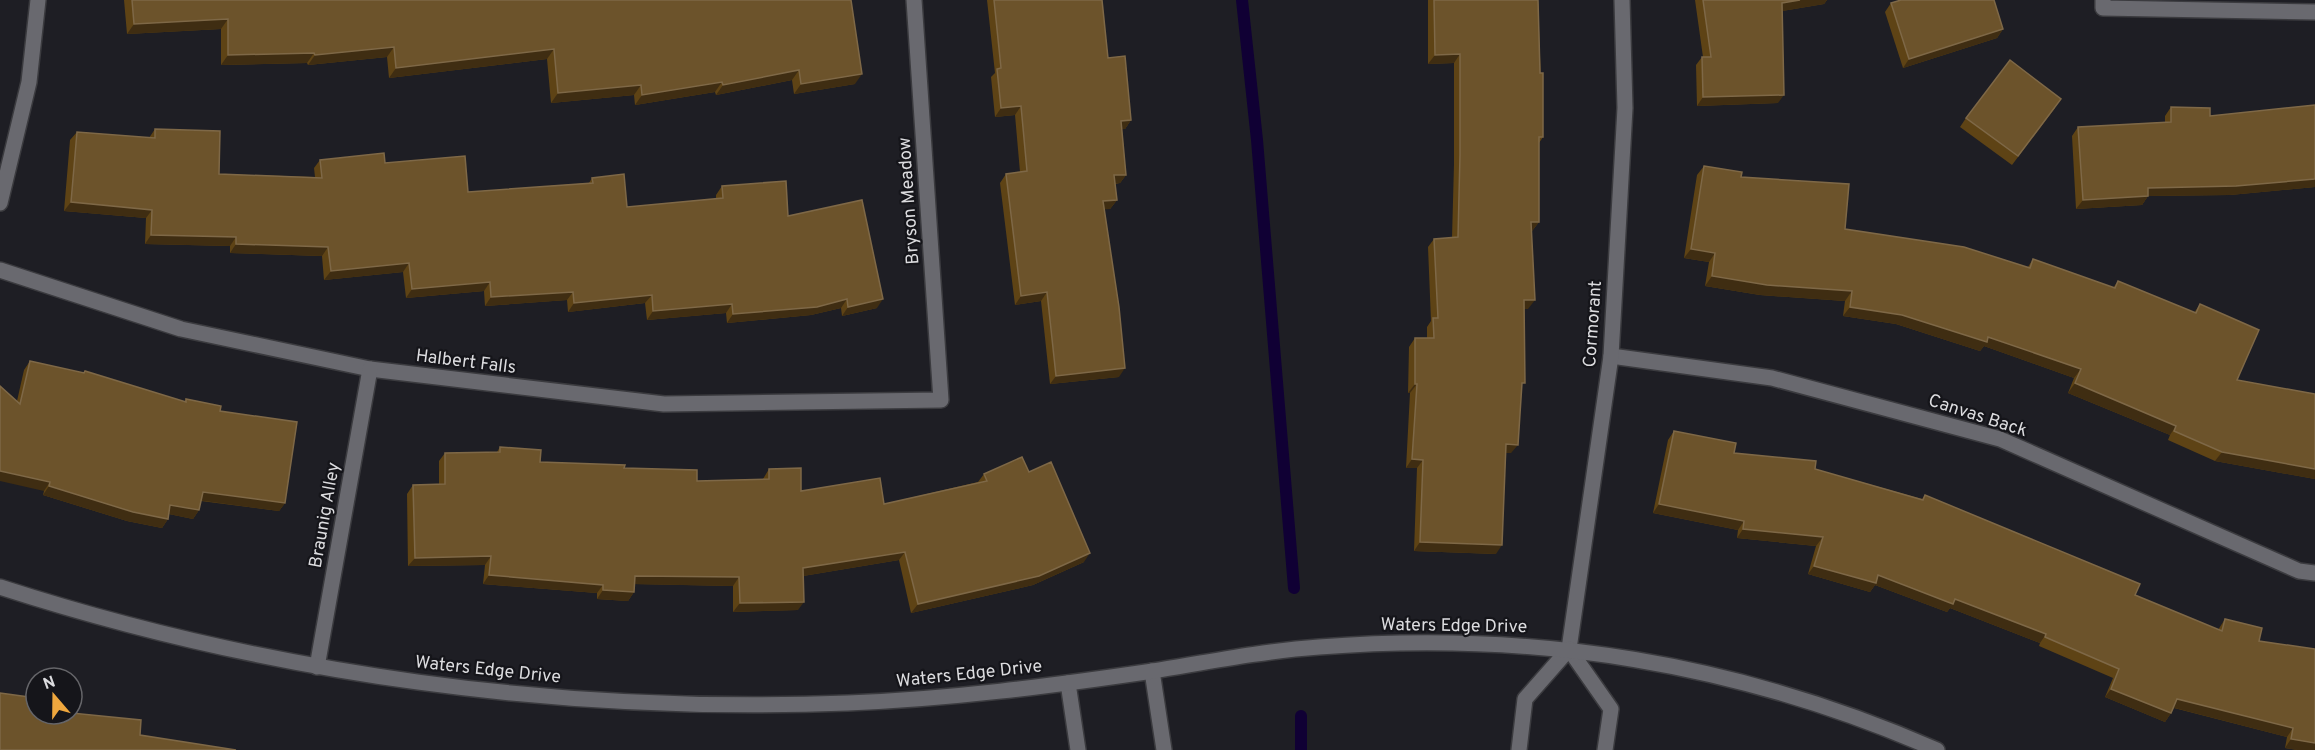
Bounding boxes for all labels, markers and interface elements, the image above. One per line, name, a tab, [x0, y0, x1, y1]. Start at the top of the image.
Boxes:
street label: Bryson Meadow	[894, 136, 925, 265]
street label: Cormorant	[1579, 280, 1608, 368]
street label: Halbert Falls	[414, 345, 517, 380]
street label: Canvas Back	[1925, 390, 2030, 443]
street label: Braunig Alley	[305, 461, 346, 570]
street label: Waters Edge Drive	[1380, 614, 1528, 639]
street label: Waters Edge Drive	[414, 651, 562, 690]
street label: Waters Edge Drive	[895, 655, 1043, 694]
north arrow	[24, 666, 84, 726]
text: N	[41, 672, 58, 695]

